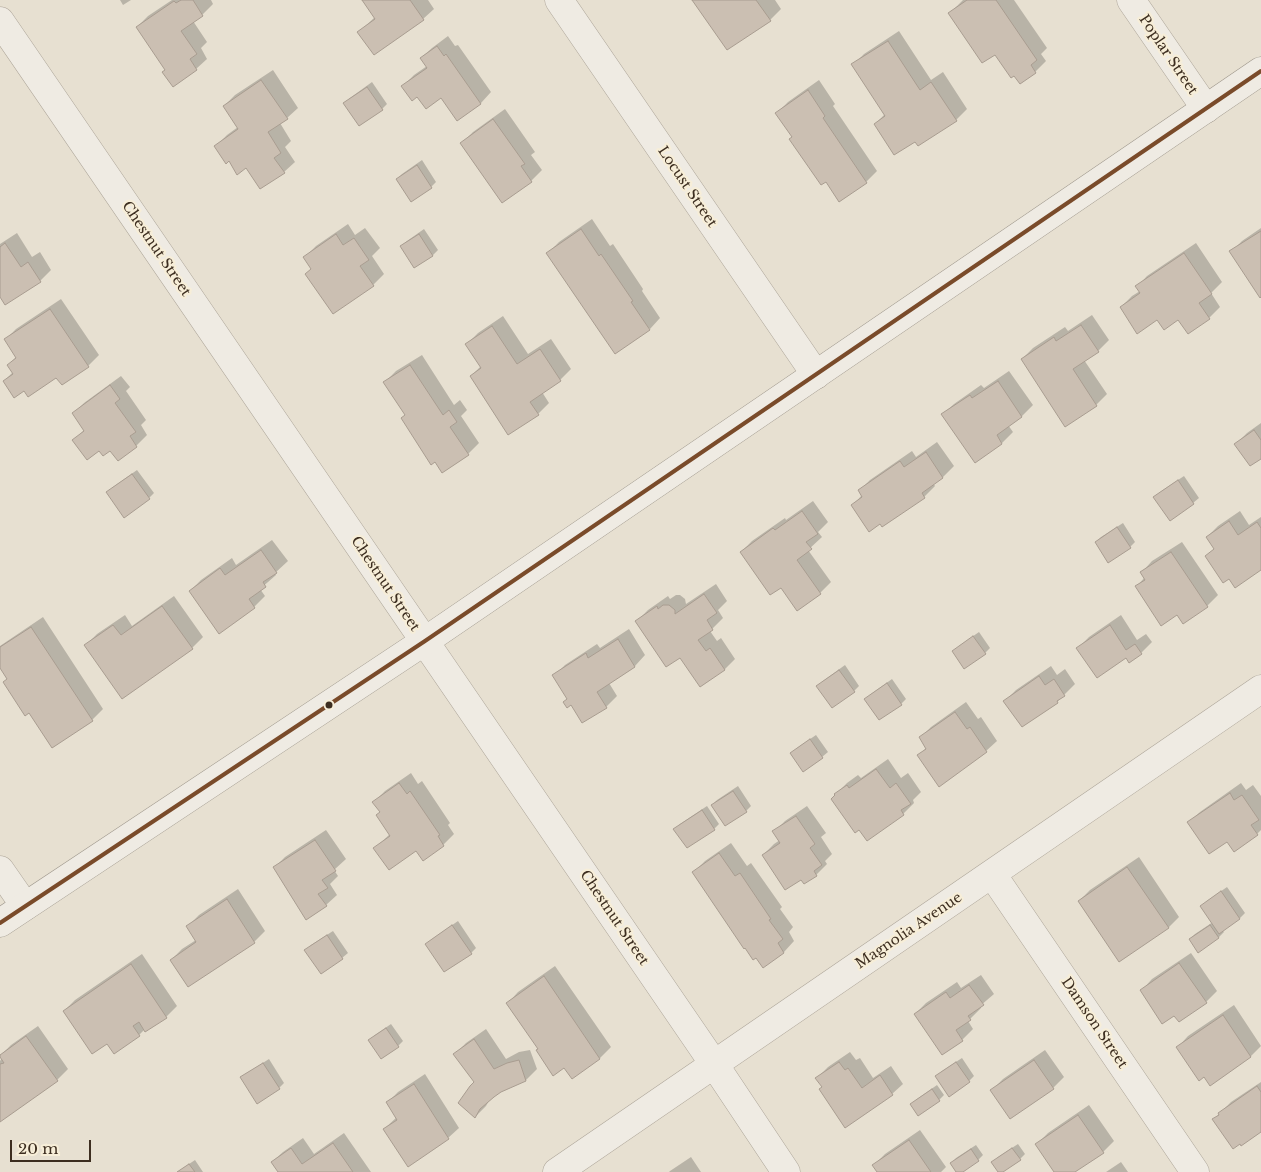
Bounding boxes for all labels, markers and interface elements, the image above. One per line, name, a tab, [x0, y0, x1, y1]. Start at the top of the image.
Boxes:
street label: Poplar Street	[1135, 12, 1201, 98]
street label: Locust Street	[654, 143, 720, 231]
street label: Chestnut Street	[118, 198, 194, 300]
street label: Chestnut Street	[347, 533, 423, 635]
unlabelled marker	[324, 700, 334, 710]
street label: Chestnut Street	[576, 867, 652, 969]
street label: Magnolia Avenue	[853, 889, 965, 973]
street label: Damson Street	[1057, 974, 1131, 1072]
scale bar	[12, 1130, 94, 1162]
text: 20 m	[18, 1139, 58, 1158]

